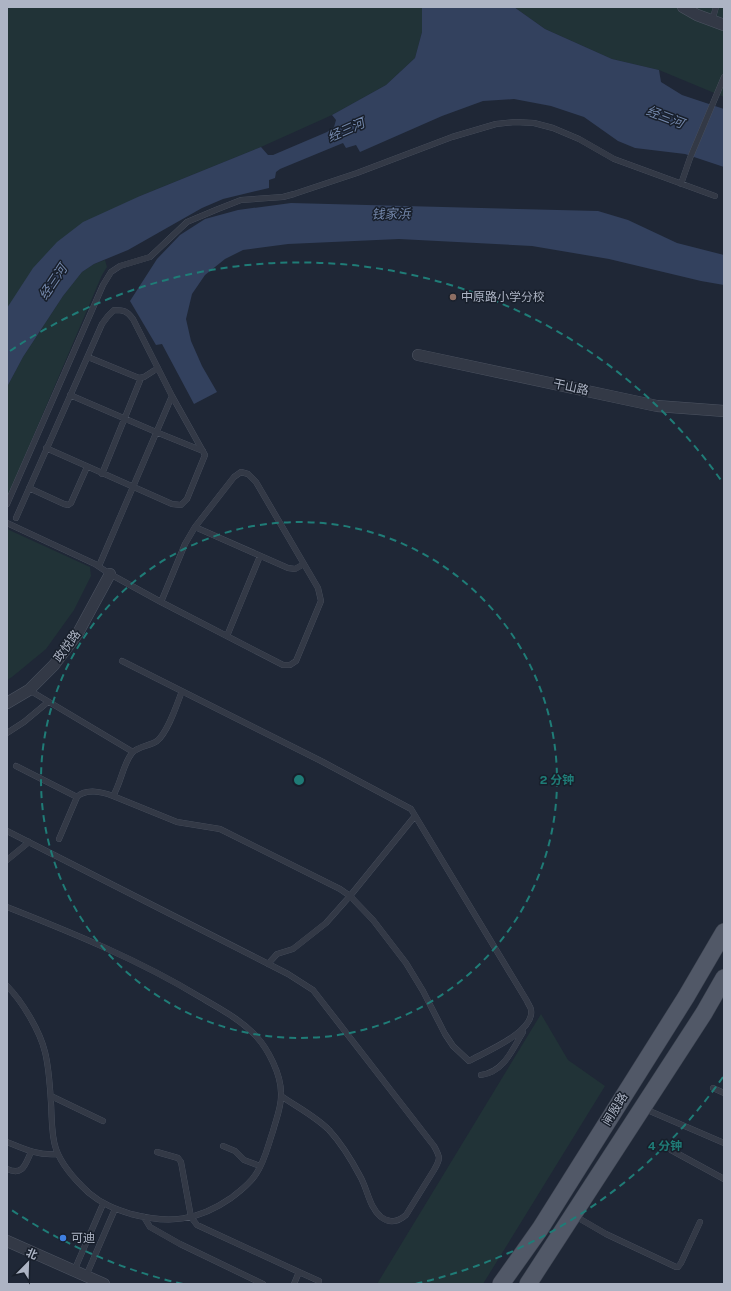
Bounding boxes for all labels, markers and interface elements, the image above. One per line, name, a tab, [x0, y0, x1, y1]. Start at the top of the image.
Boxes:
water label: 经三河	[644, 103, 689, 132]
water label: 经三河	[325, 114, 370, 145]
water label: 钱家浜	[371, 206, 412, 222]
water label: 经三河	[36, 259, 72, 302]
place label: 中原路小学分校	[461, 290, 545, 304]
marker: 中原路小学分校	[448, 292, 458, 302]
street label: 干山路	[552, 376, 590, 398]
street label: 政悦路	[51, 627, 83, 665]
centre of rings	[292, 773, 306, 787]
text: 2 分钟	[540, 773, 574, 787]
street label: 闸殷路	[600, 1090, 630, 1128]
text: 4 分钟	[648, 1139, 682, 1153]
place label: 可迪	[71, 1231, 95, 1245]
marker: 可迪	[58, 1233, 68, 1243]
north arrow	[8, 1243, 48, 1283]
text: 北	[25, 1246, 39, 1261]

